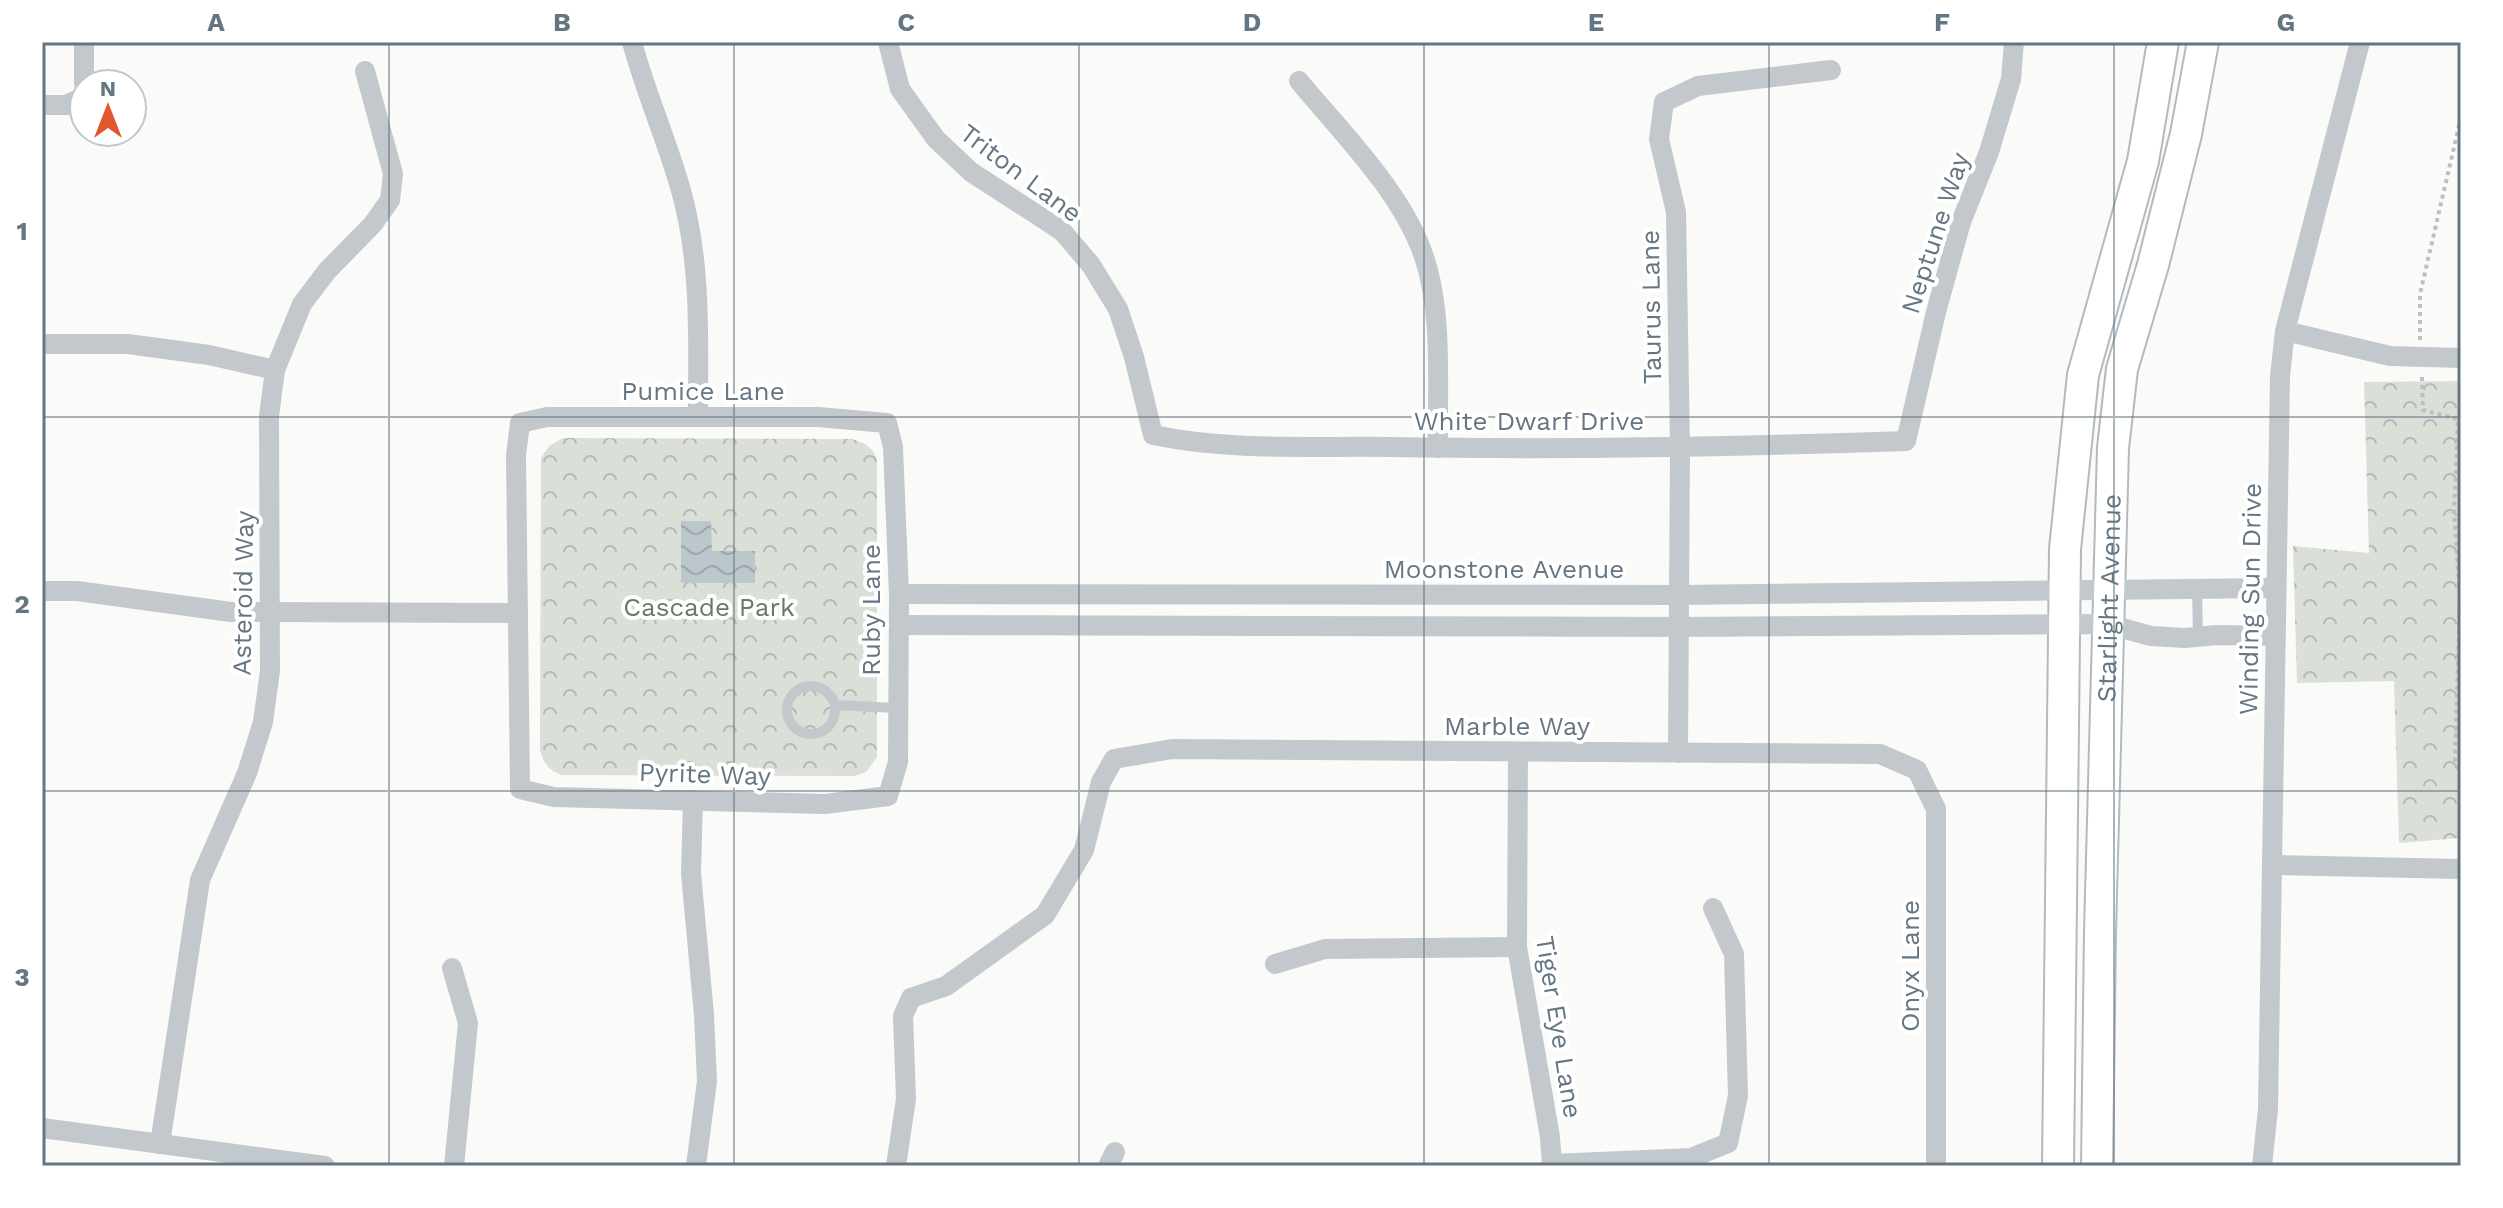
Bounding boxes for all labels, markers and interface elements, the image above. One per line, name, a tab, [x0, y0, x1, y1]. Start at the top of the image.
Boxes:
text: A	[207, 7, 225, 37]
text: B	[553, 7, 571, 37]
text: C	[897, 7, 915, 37]
text: D	[1243, 7, 1261, 37]
text: E	[1588, 7, 1604, 37]
text: F	[1934, 7, 1950, 37]
text: G	[2277, 7, 2295, 37]
north arrow	[68, 68, 148, 148]
text: N	[100, 76, 116, 101]
street label: Triton Lane	[954, 118, 1088, 228]
street label: Neptune Way	[1895, 148, 1975, 317]
text: 1	[16, 216, 28, 246]
street label: Taurus Lane	[1635, 230, 1667, 384]
street label: Pumice Lane	[621, 376, 785, 406]
street label: White Dwarf Drive	[1414, 406, 1644, 436]
street label: Winding Sun Drive	[2233, 483, 2267, 715]
street label: Starlight Avenue	[2091, 494, 2127, 703]
street label: Asteroid Way	[227, 510, 259, 676]
street label: Ruby Lane	[856, 544, 886, 676]
street label: Moonstone Avenue	[1384, 554, 1624, 584]
text: 2	[14, 589, 30, 619]
park label: Cascade Park	[623, 592, 795, 622]
street label: Marble Way	[1444, 711, 1591, 741]
street label: Pyrite Way	[638, 757, 772, 791]
street label: Onyx Lane	[1895, 900, 1925, 1032]
street label: Tiger Eye Lane	[1530, 934, 1588, 1120]
text: 3	[14, 962, 30, 992]

